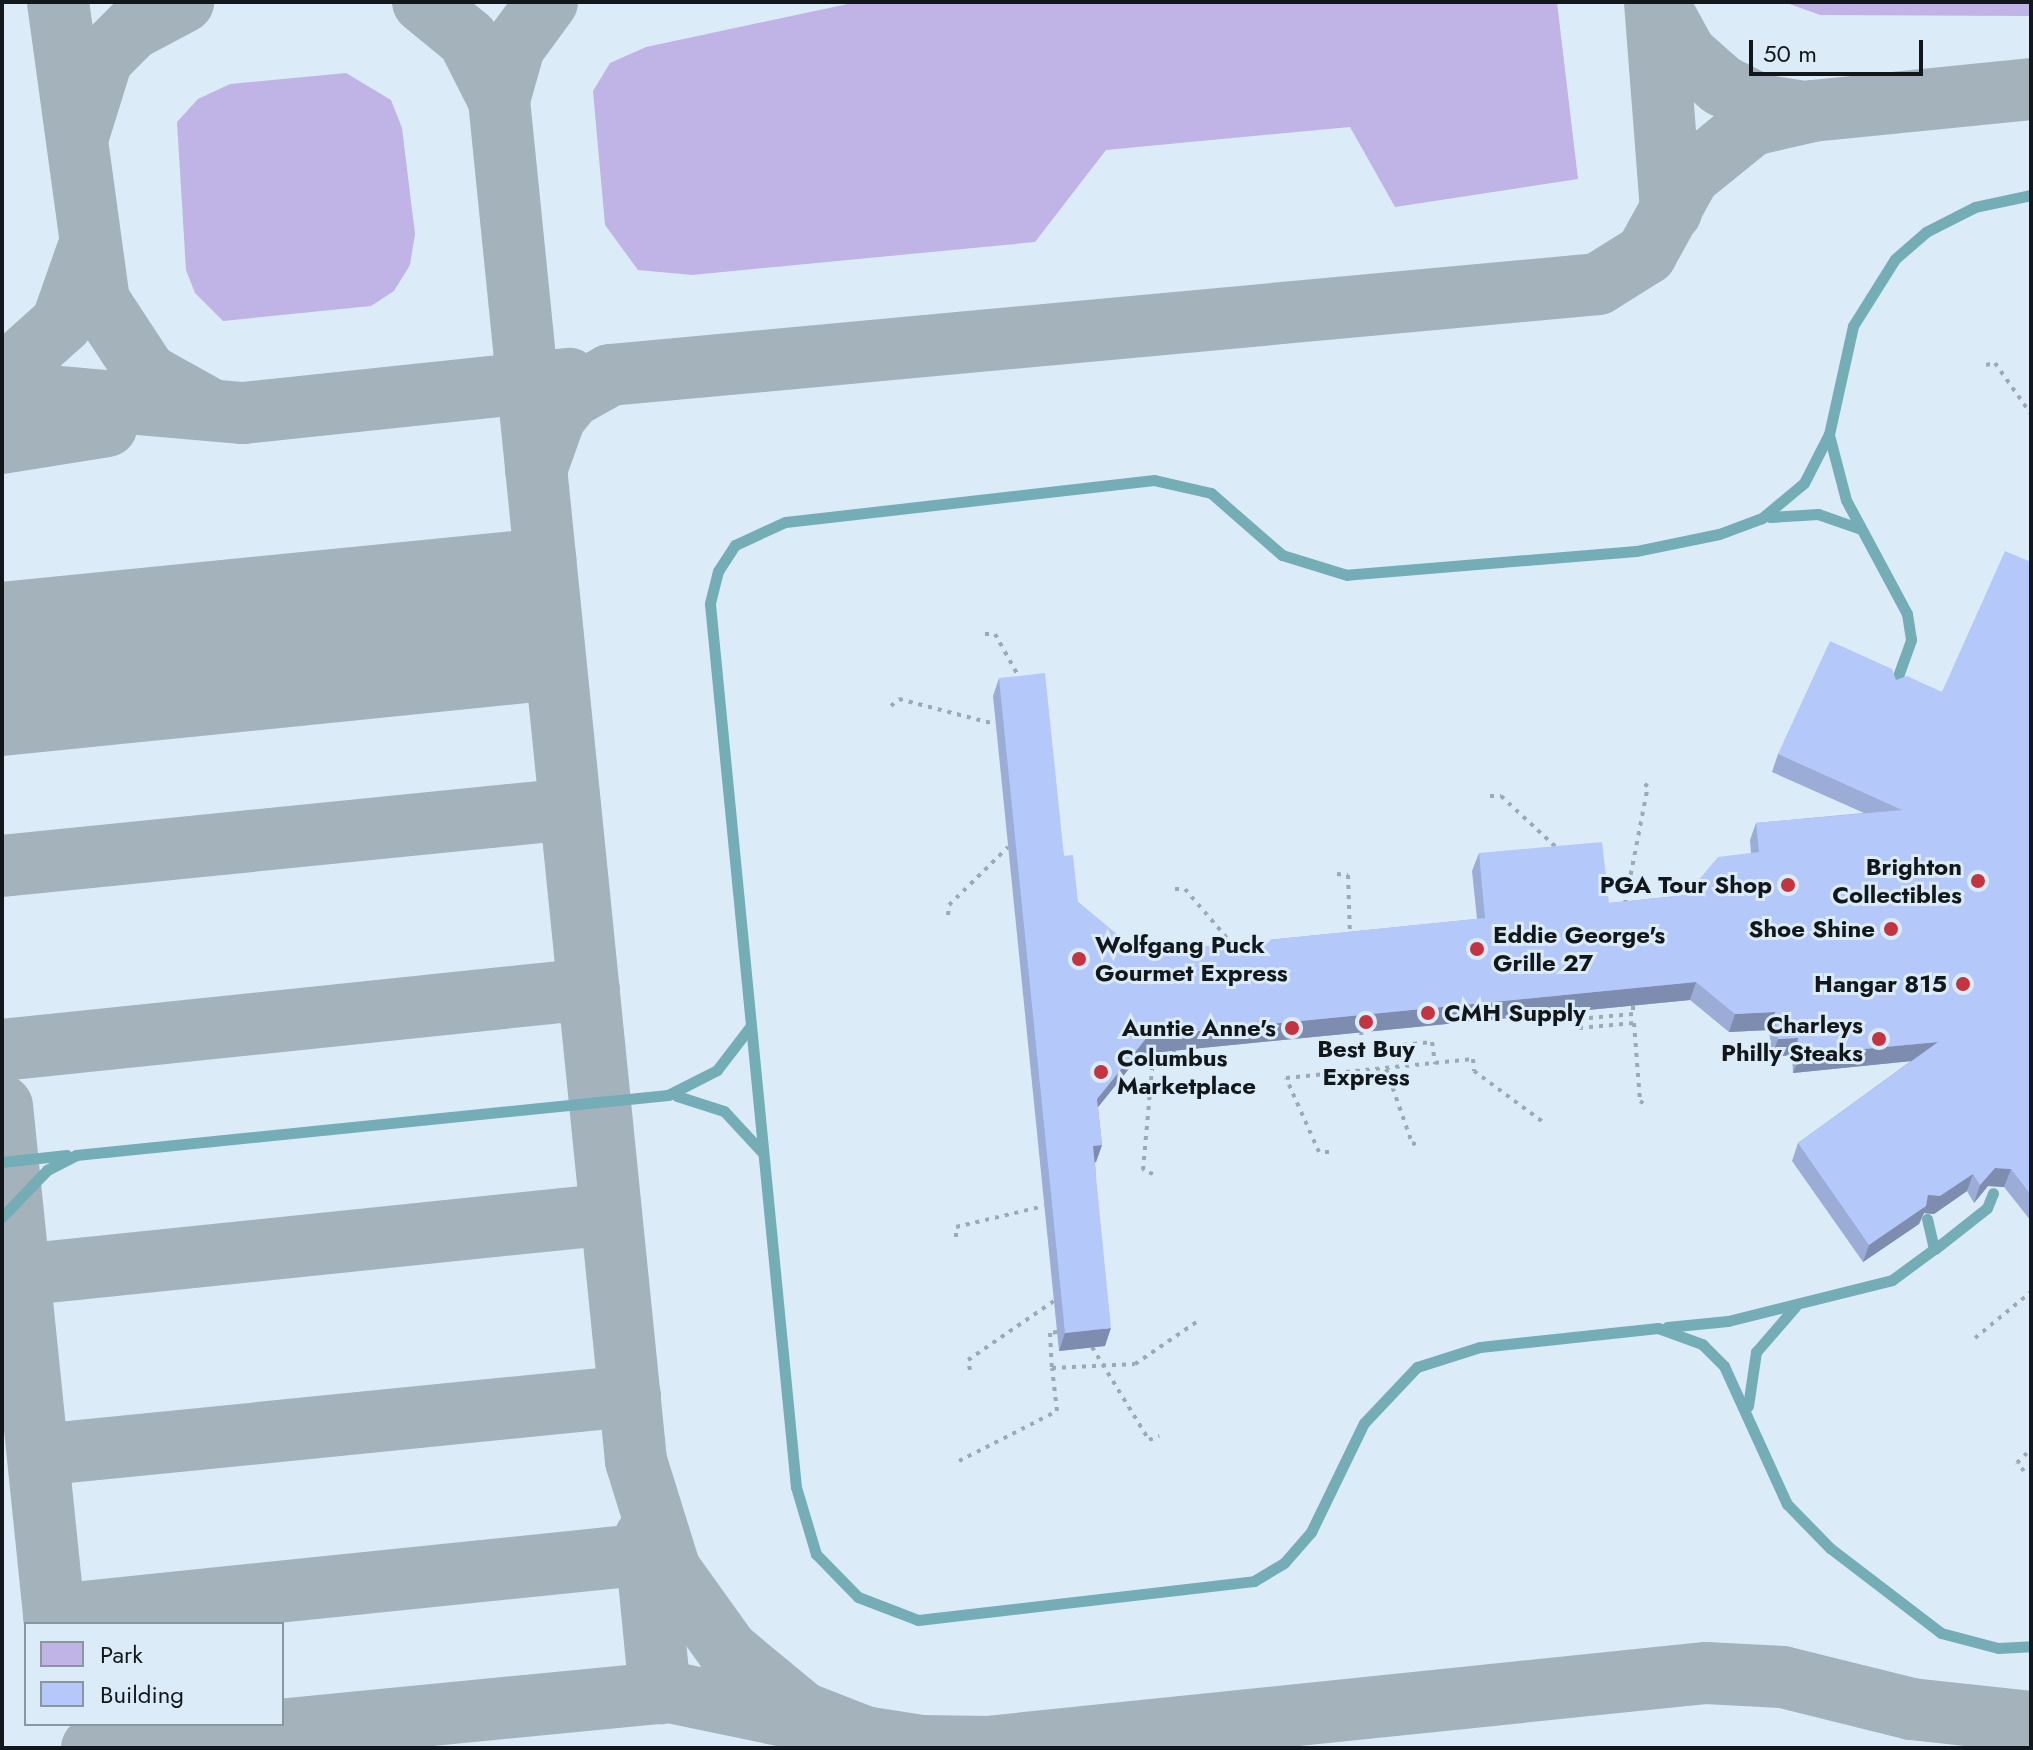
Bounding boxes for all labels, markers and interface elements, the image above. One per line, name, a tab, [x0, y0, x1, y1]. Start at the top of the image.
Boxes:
scale bar	[1753, 24, 1927, 74]
text: 50 m	[1763, 36, 1817, 71]
place label: Brighton Collectibles	[1832, 853, 1962, 909]
place label: PGA Tour Shop	[1600, 871, 1772, 899]
marker: Brighton Collectibles	[1969, 872, 1987, 890]
marker: PGA Tour Shop	[1779, 876, 1797, 894]
place label: Shoe Shine	[1748, 915, 1875, 943]
marker: Shoe Shine	[1882, 920, 1900, 938]
place label: Eddie George's Grille 27	[1493, 921, 1665, 977]
place label: Wolfgang Puck Gourmet Express	[1095, 931, 1288, 987]
marker: Eddie George's Grille 27	[1468, 940, 1486, 958]
marker: Wolfgang Puck Gourmet Express	[1070, 950, 1088, 968]
place label: Hangar 815	[1814, 970, 1947, 998]
marker: Hangar 815	[1954, 975, 1972, 993]
place label: CMH Supply	[1444, 999, 1586, 1027]
marker: CMH Supply	[1419, 1004, 1437, 1022]
place label: Charleys Philly Steaks	[1721, 1011, 1863, 1067]
marker: Best Buy Express	[1357, 1013, 1375, 1031]
place label: Auntie Anne's	[1122, 1014, 1276, 1042]
marker: Auntie Anne's	[1283, 1019, 1301, 1037]
marker: Charleys Philly Steaks	[1870, 1030, 1888, 1048]
place label: Best Buy Express	[1317, 1035, 1415, 1091]
place label: Columbus Marketplace	[1117, 1044, 1256, 1100]
marker: Columbus Marketplace	[1092, 1063, 1110, 1081]
legend	[24, 1622, 284, 1726]
text: Park	[100, 1637, 143, 1672]
text: Building	[100, 1677, 184, 1712]

